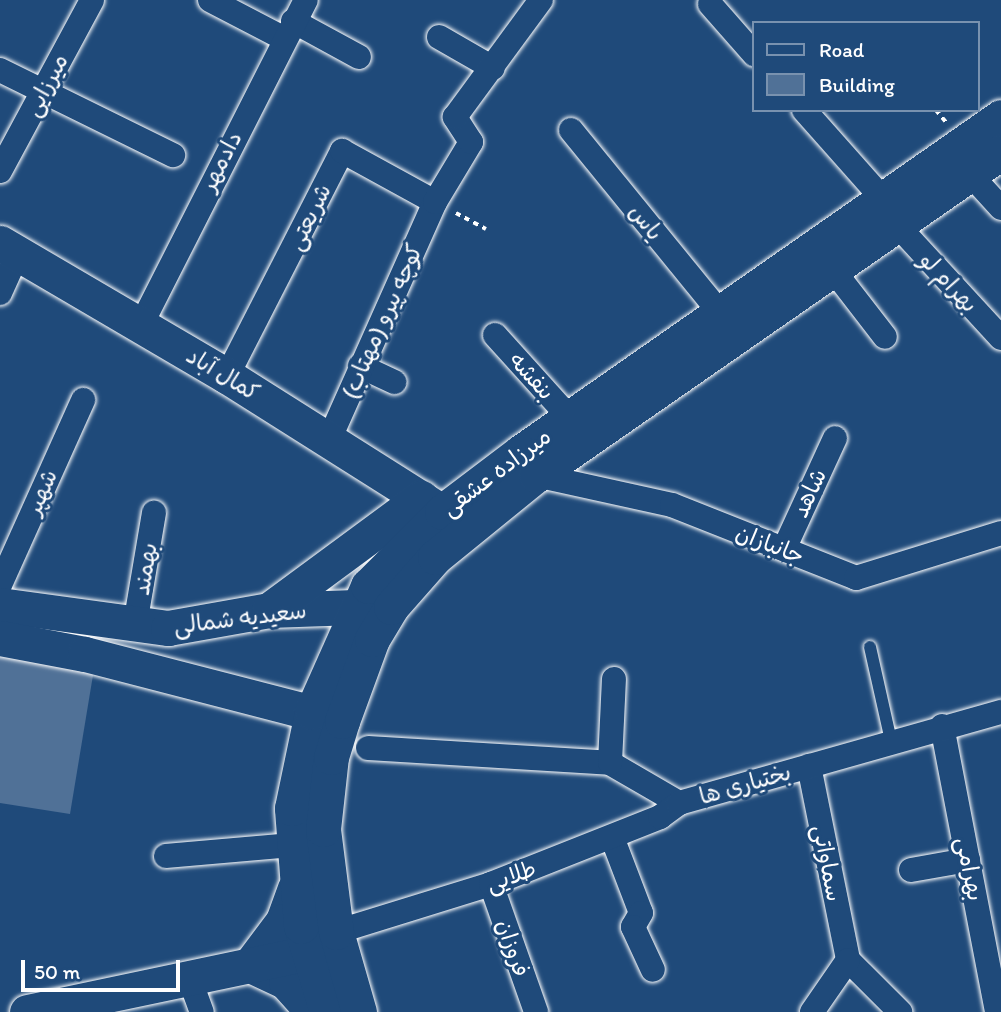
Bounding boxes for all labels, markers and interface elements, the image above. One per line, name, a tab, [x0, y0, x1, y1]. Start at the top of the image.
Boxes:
legend	[752, 21, 980, 112]
text: Road	[819, 37, 864, 62]
street label: میرزایی	[18, 49, 74, 121]
text: Building	[819, 72, 895, 97]
street label: دادمهر	[194, 127, 248, 195]
street label: شریعتی	[281, 179, 337, 255]
street label: یاس	[623, 198, 669, 246]
street label: کوچه پیرو (مهتاب)	[336, 239, 428, 403]
street label: بهرام لو	[914, 246, 984, 318]
street label: کمال آباد	[181, 341, 265, 407]
street label: بنفشه	[503, 346, 561, 406]
street label: میرزاده عشقی	[436, 422, 556, 522]
street label: شاهد	[786, 464, 832, 522]
street label: شهپر	[19, 465, 63, 519]
street label: جانبازان	[732, 518, 808, 570]
street label: بهمند	[127, 541, 163, 597]
street label: سعیدیه شمالی	[172, 596, 308, 640]
street label: بختیاری ها	[696, 758, 794, 810]
street label: سماواتی	[807, 822, 849, 904]
street label: بهرامی	[950, 835, 990, 903]
street label: طلایی	[482, 854, 540, 898]
street label: فروزان	[490, 916, 536, 980]
scale bar	[24, 946, 184, 990]
text: 50 m	[34, 959, 80, 984]

